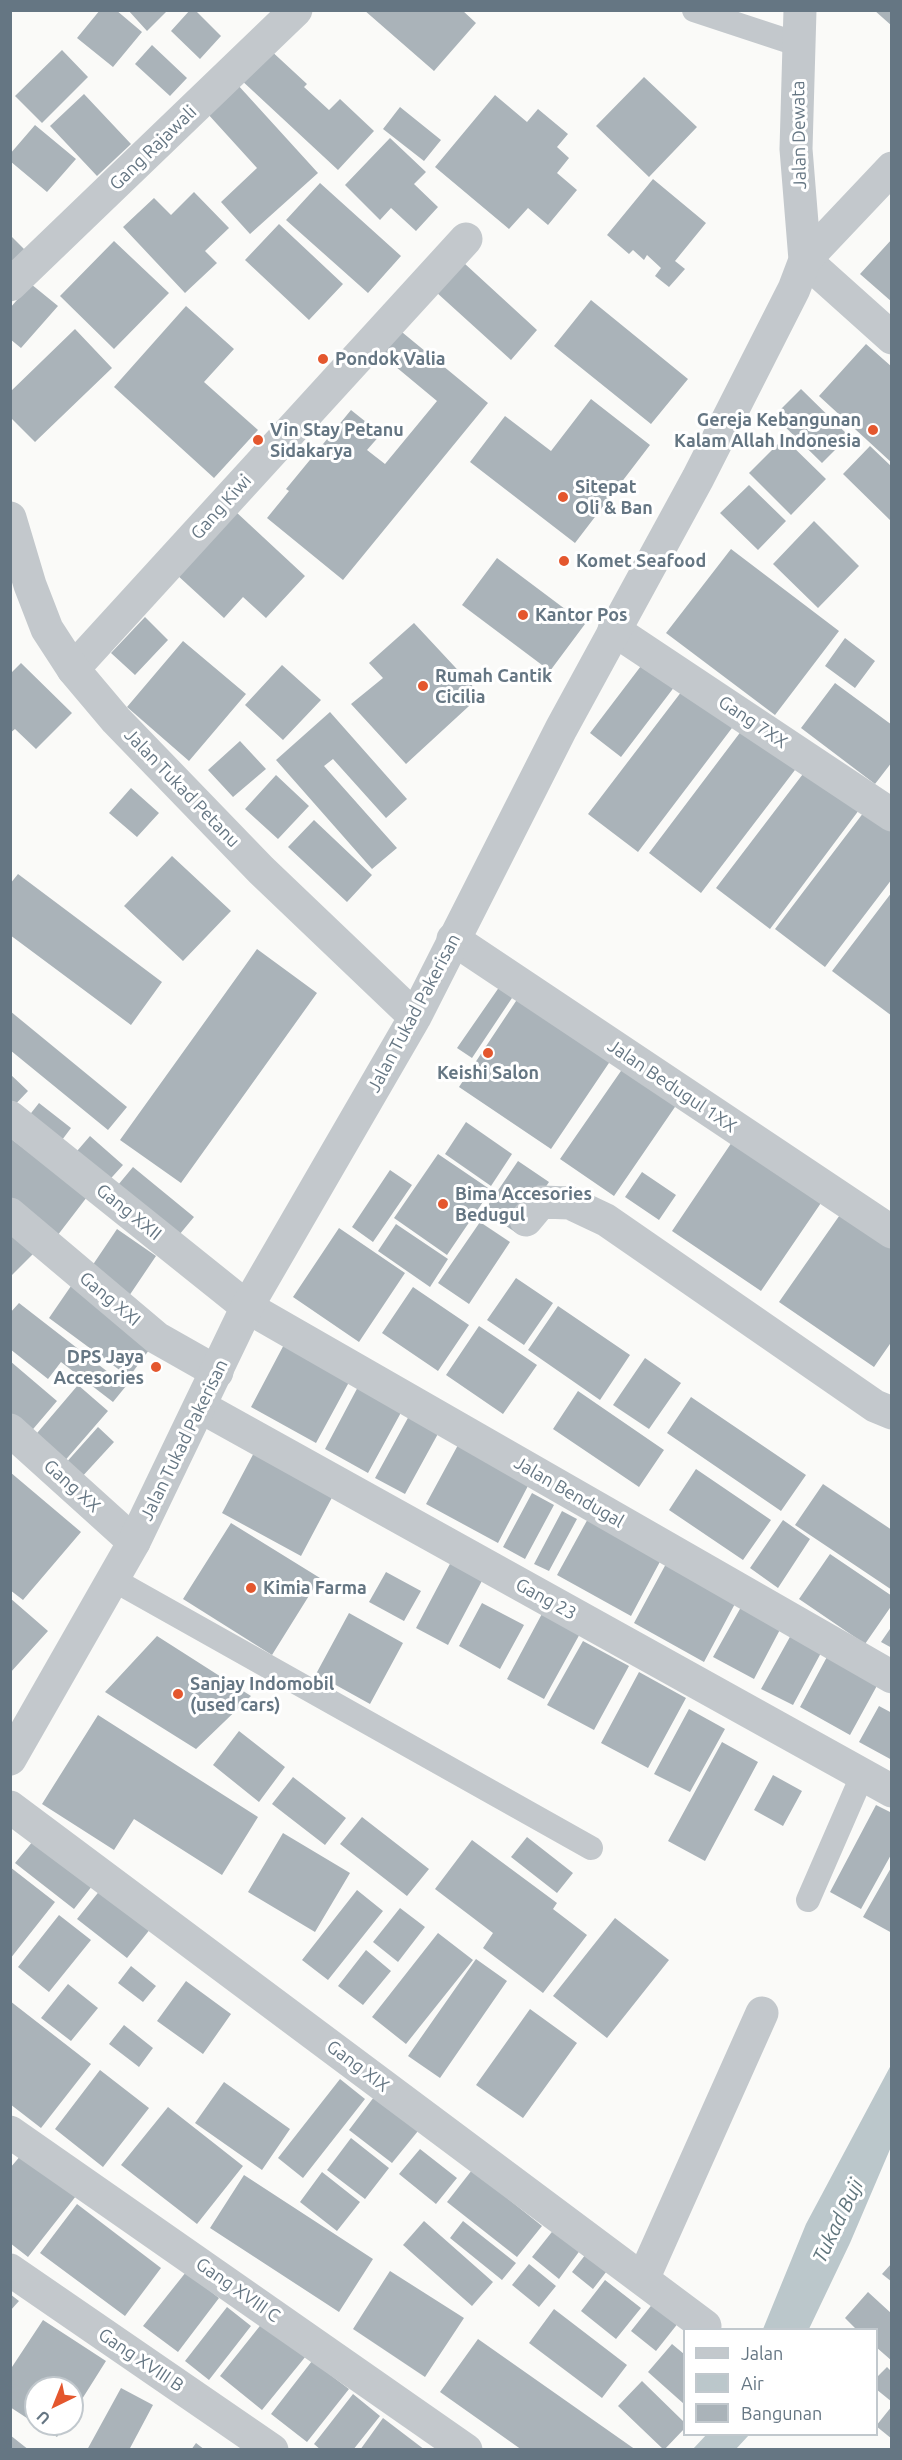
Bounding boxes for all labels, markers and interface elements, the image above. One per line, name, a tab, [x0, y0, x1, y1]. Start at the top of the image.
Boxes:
street label: Jalan Dewata	[787, 80, 811, 190]
street label: Gang Rajawali	[105, 101, 201, 195]
place label: Pondok Valia	[335, 348, 445, 370]
marker: Pondok Valia	[316, 352, 330, 366]
place label: Gereja Kebangunan Kalam Allah Indonesia	[674, 409, 861, 452]
place label: Vin Stay Petanu Sidakarya	[270, 419, 404, 462]
marker: Gereja Kebangunan Kalam Allah Indonesia	[866, 423, 880, 437]
marker: Vin Stay Petanu Sidakarya	[251, 433, 265, 447]
street label: Gang Kiwi	[186, 470, 256, 544]
place label: Sitepat Oli & Ban	[575, 476, 653, 518]
marker: Sitepat Oli & Ban	[556, 490, 570, 504]
place label: Komet Seafood	[576, 550, 706, 572]
marker: Komet Seafood	[557, 554, 571, 568]
place label: Kantor Pos	[535, 604, 628, 626]
marker: Kantor Pos	[516, 608, 530, 622]
place label: Rumah Cantik Cicilia	[435, 665, 552, 708]
marker: Rumah Cantik Cicilia	[416, 679, 430, 693]
street label: Gang 7XX	[714, 691, 792, 753]
street label: Jalan Tukad Petanu	[120, 724, 244, 852]
street label: Jalan Tukad Pakerisan	[363, 930, 465, 1096]
street label: Jalan Bedugul 1XX	[603, 1035, 741, 1137]
marker: Keishi Salon	[481, 1046, 495, 1060]
place label: Keishi Salon	[437, 1062, 539, 1084]
street label: Gang XXII	[92, 1179, 166, 1245]
place label: Bima Accesories Bedugul	[455, 1183, 592, 1226]
marker: Bima Accesories Bedugul	[436, 1197, 450, 1211]
street label: Gang XXI	[75, 1267, 145, 1331]
place label: DPS Jaya Accesories	[54, 1346, 144, 1388]
street label: Jalan Tukad Pakerisan	[136, 1356, 232, 1524]
marker: DPS Jaya Accesories	[149, 1360, 163, 1374]
street label: Jalan Bendugal	[510, 1452, 628, 1532]
street label: Gang XX	[39, 1455, 105, 1517]
street label: Gang 23	[512, 1573, 580, 1625]
place label: Kimia Farma	[263, 1577, 367, 1599]
marker: Kimia Farma	[244, 1581, 258, 1595]
place label: Sanjay Indomobil (used cars)	[190, 1673, 334, 1716]
marker: Sanjay Indomobil (used cars)	[171, 1687, 185, 1701]
street label: Gang XIX	[322, 2035, 394, 2097]
water label: Tukad Buji	[807, 2175, 869, 2267]
street label: Gang XVIII C	[192, 2253, 284, 2327]
street label: Gang XVIII B	[94, 2324, 188, 2396]
legend	[683, 2328, 878, 2436]
text: Jalan	[741, 2343, 783, 2363]
text: Air	[741, 2373, 764, 2393]
north arrow	[24, 2376, 84, 2436]
text: Bangunan	[741, 2403, 822, 2423]
text: U	[33, 2407, 53, 2428]

